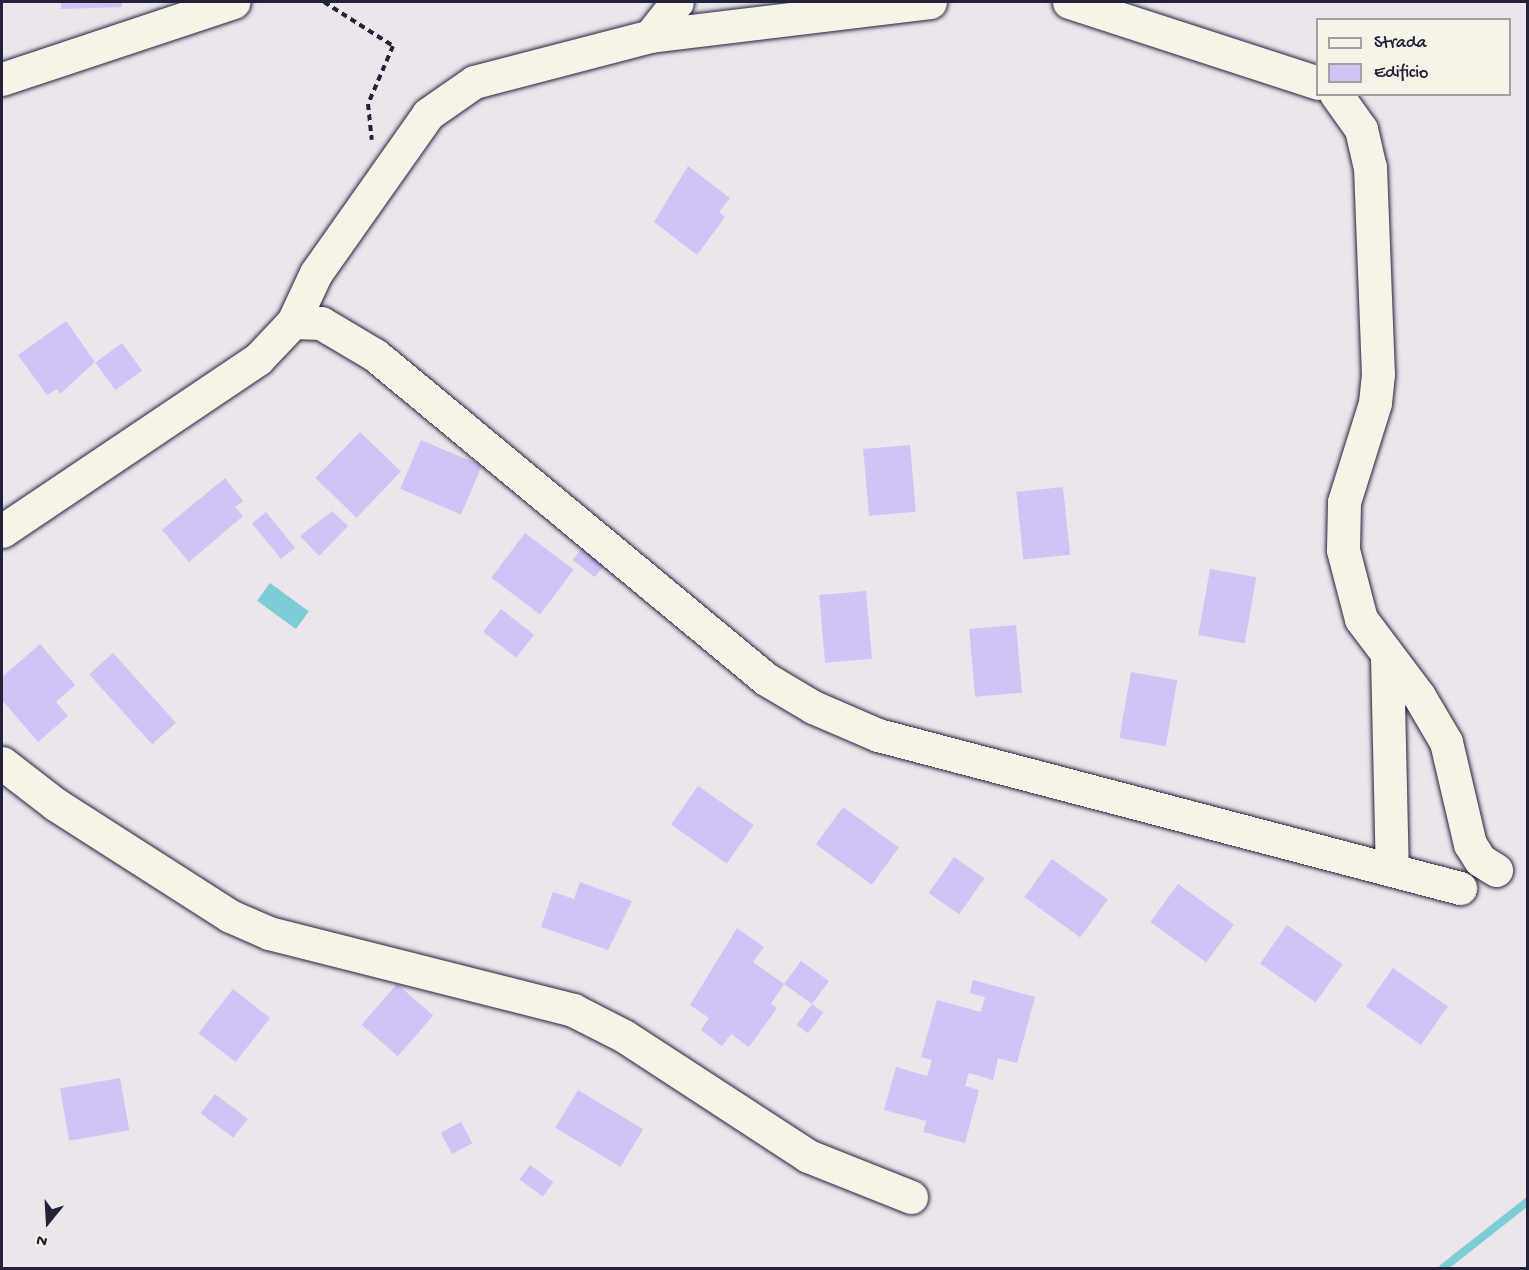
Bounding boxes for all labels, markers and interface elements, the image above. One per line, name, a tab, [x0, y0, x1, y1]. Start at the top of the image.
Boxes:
legend	[1316, 18, 1511, 96]
text: Strada	[1374, 33, 1427, 54]
text: Edificio	[1374, 63, 1428, 84]
north arrow	[18, 1192, 78, 1252]
text: N	[34, 1229, 50, 1250]

